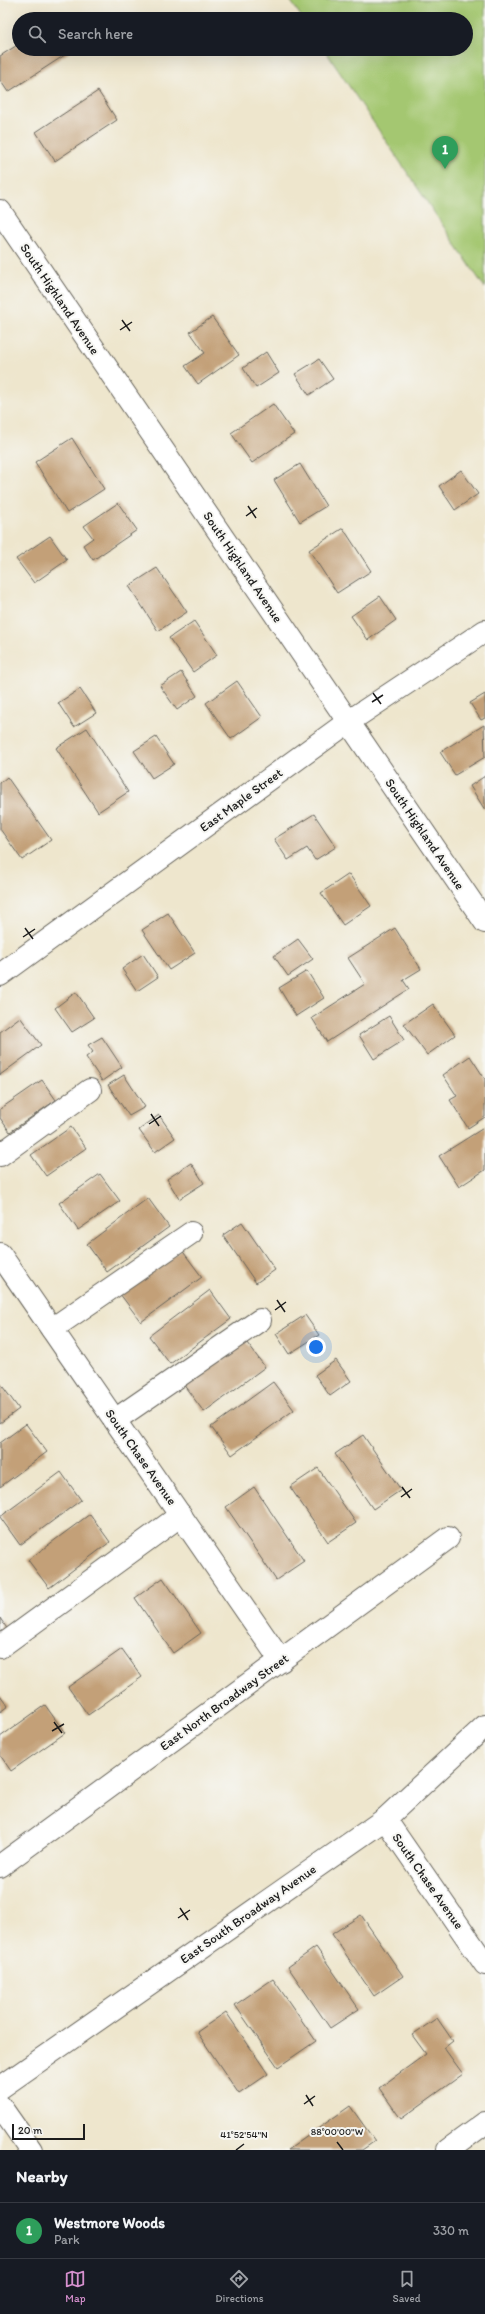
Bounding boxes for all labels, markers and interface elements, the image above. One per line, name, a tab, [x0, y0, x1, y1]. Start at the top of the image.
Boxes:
search box	[12, 12, 473, 56]
icon: search	[26, 23, 48, 45]
text: Search here	[58, 25, 133, 43]
pin: 1	[432, 136, 458, 169]
street label: South Highland Avenue	[17, 241, 103, 357]
street label: South Highland Avenue	[200, 509, 286, 625]
street label: East Maple Street	[197, 765, 285, 835]
street label: South Highland Avenue	[382, 776, 468, 892]
your location	[306, 1337, 326, 1357]
street label: South Chase Avenue	[102, 1406, 180, 1508]
street label: East North Broadway Street	[157, 1650, 291, 1754]
street label: South Chase Avenue	[389, 1830, 467, 1932]
street label: East South Broadway Avenue	[177, 1861, 319, 1967]
scale bar	[12, 2122, 85, 2141]
text: 20 m	[18, 2124, 42, 2137]
text: 88°00'00"W	[311, 2125, 364, 2138]
text: 41°52'54"N	[220, 2128, 268, 2141]
text: Nearby	[16, 2166, 68, 2186]
text: Westmore Woods	[54, 2214, 165, 2232]
text: 1	[26, 2223, 32, 2238]
text: 330 m	[433, 2223, 469, 2238]
text: Park	[54, 2232, 80, 2247]
tab: Map	[64, 2268, 86, 2305]
tab: Directions	[215, 2268, 264, 2305]
tab: Saved	[392, 2268, 421, 2305]

